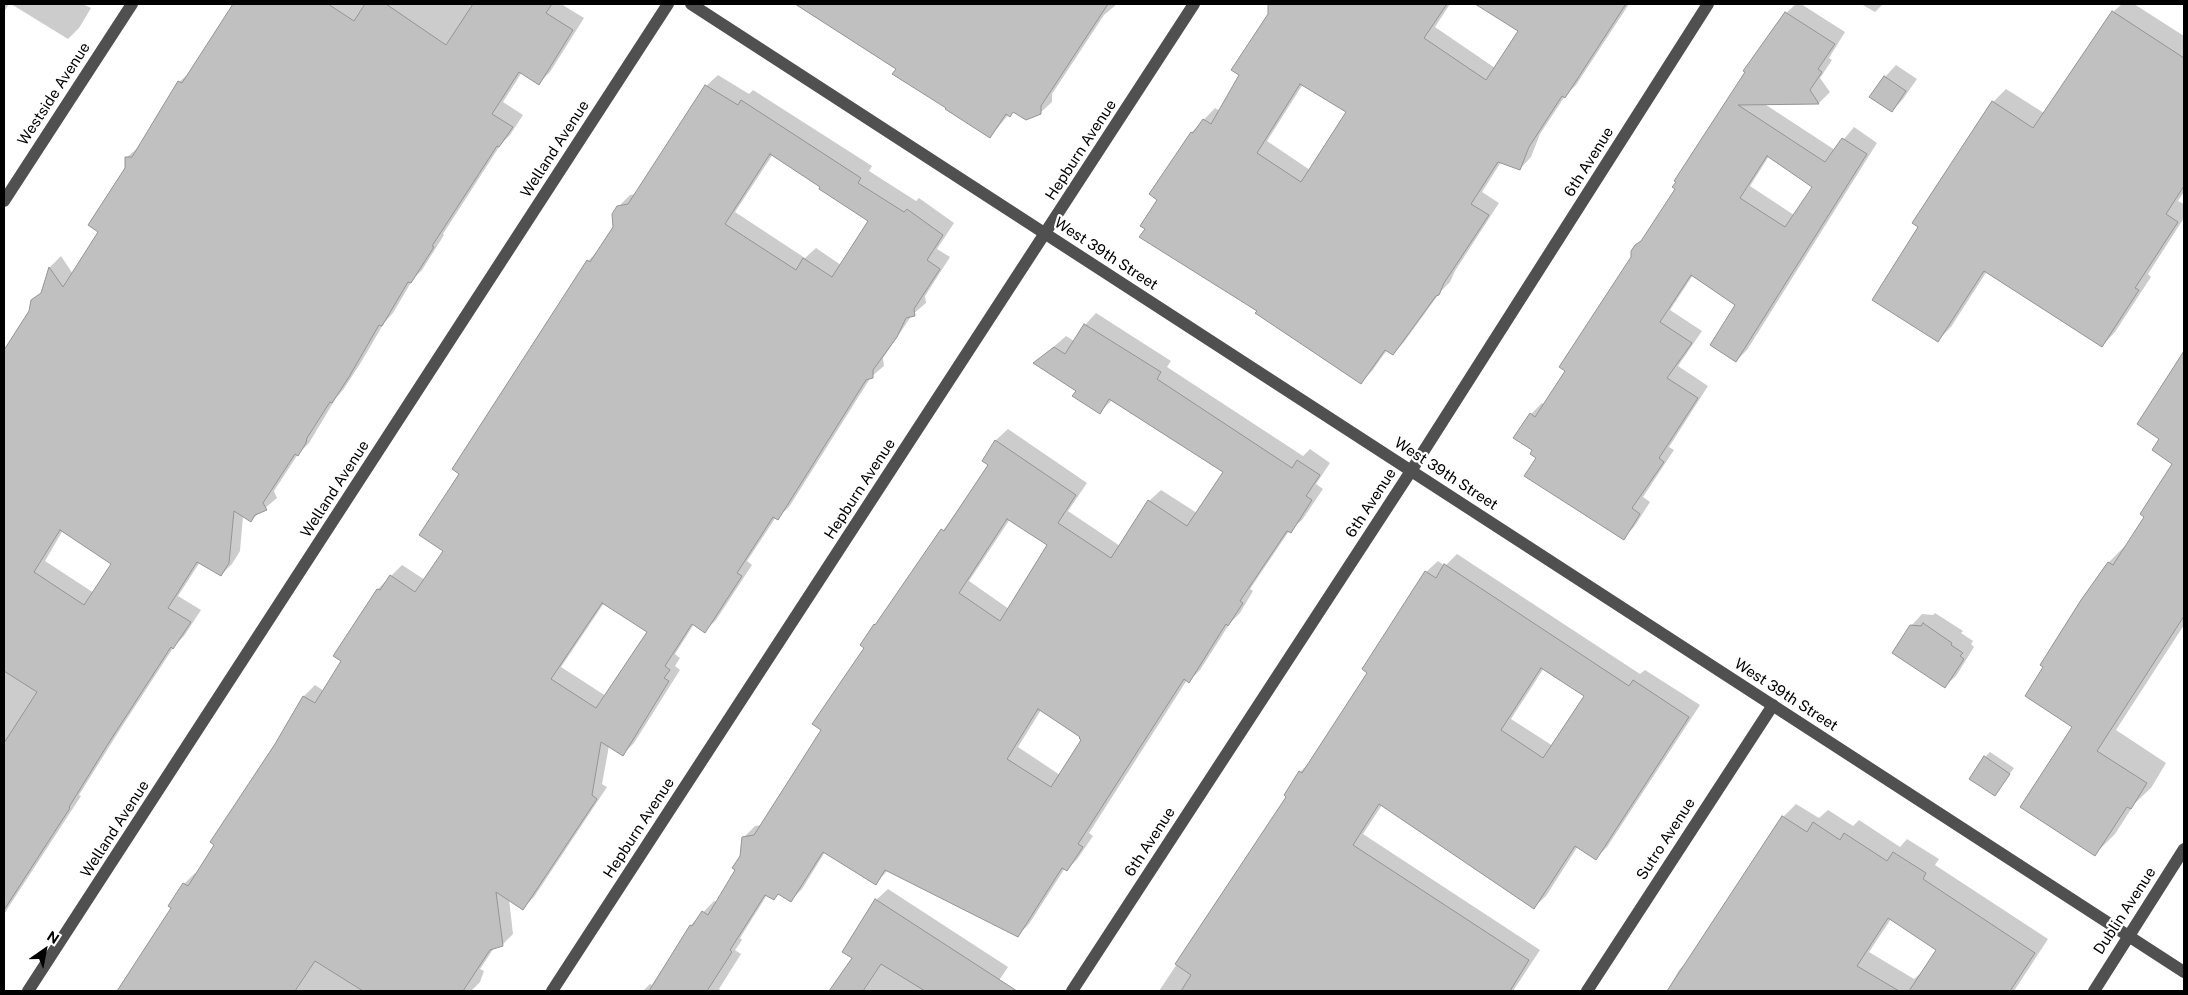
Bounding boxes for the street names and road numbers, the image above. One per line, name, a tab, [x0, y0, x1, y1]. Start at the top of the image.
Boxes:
street label: Westside Avenue	[14, 39, 94, 149]
street label: Hepburn Avenue	[1042, 96, 1120, 204]
street label: Welland Avenue	[517, 97, 593, 201]
street label: 6th Avenue	[1560, 124, 1618, 200]
street label: West 39th Street	[1051, 214, 1161, 294]
street label: West 39th Street	[1391, 434, 1501, 514]
street label: Hepburn Avenue	[821, 435, 899, 543]
street label: Welland Avenue	[297, 437, 373, 541]
street label: 6th Avenue	[1342, 465, 1400, 541]
street label: West 39th Street	[1731, 655, 1841, 735]
street label: Hepburn Avenue	[600, 774, 678, 882]
street label: Welland Avenue	[77, 777, 153, 881]
street label: Sutro Avenue	[1633, 795, 1699, 883]
street label: 6th Avenue	[1121, 804, 1179, 880]
street label: Dublin Avenue	[2090, 864, 2160, 958]

